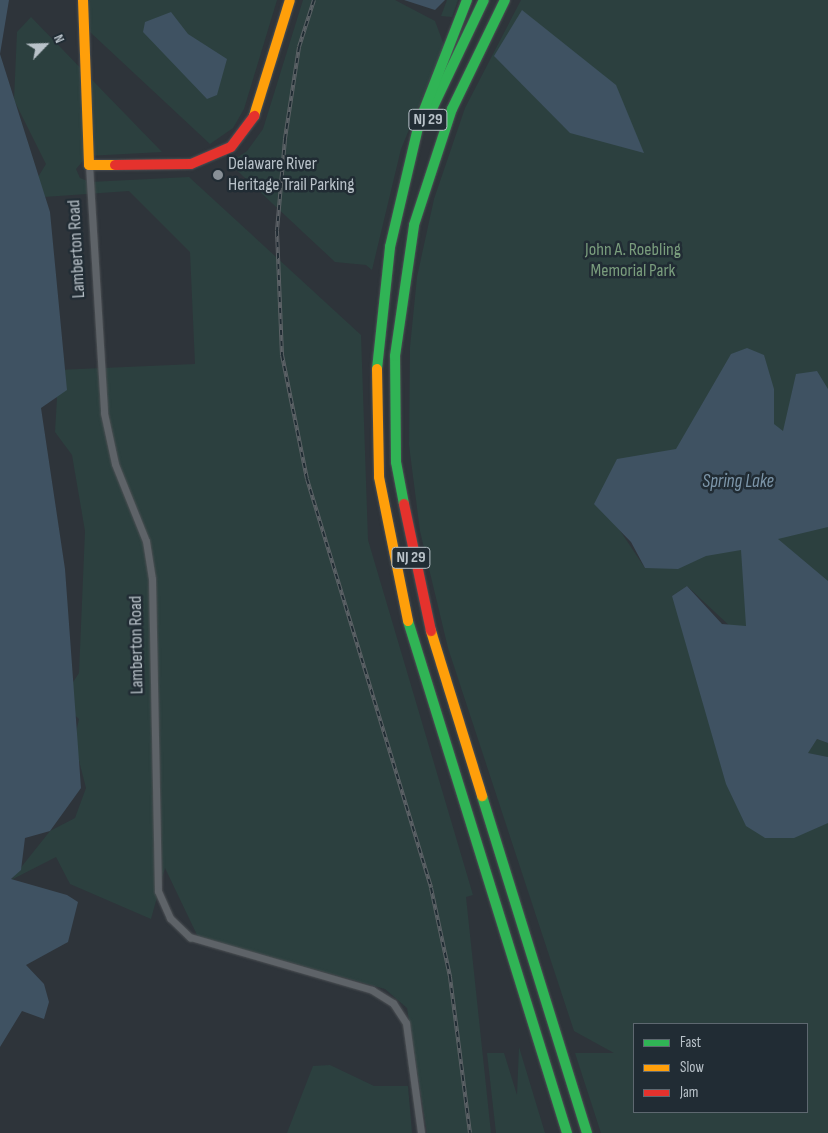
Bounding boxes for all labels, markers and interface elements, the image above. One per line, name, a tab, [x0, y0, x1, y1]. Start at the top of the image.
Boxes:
north arrow	[20, 20, 70, 70]
text: N	[50, 32, 68, 46]
road number: NJ 29	[408, 106, 448, 134]
place label: Delaware River Heritage Trail Parking	[228, 154, 354, 196]
marker: Delaware River Heritage Trail Parking	[212, 169, 224, 181]
street label: Lamberton Road	[64, 199, 90, 299]
park label: John A. Roebling Memorial Park	[585, 240, 681, 282]
water label: Spring Lake	[702, 471, 774, 493]
road number: NJ 29	[391, 544, 431, 572]
street label: Lamberton Road	[125, 596, 149, 694]
legend	[633, 1023, 808, 1113]
text: Fast	[680, 1033, 701, 1052]
text: Slow	[680, 1058, 704, 1077]
text: Jam	[680, 1083, 698, 1102]

